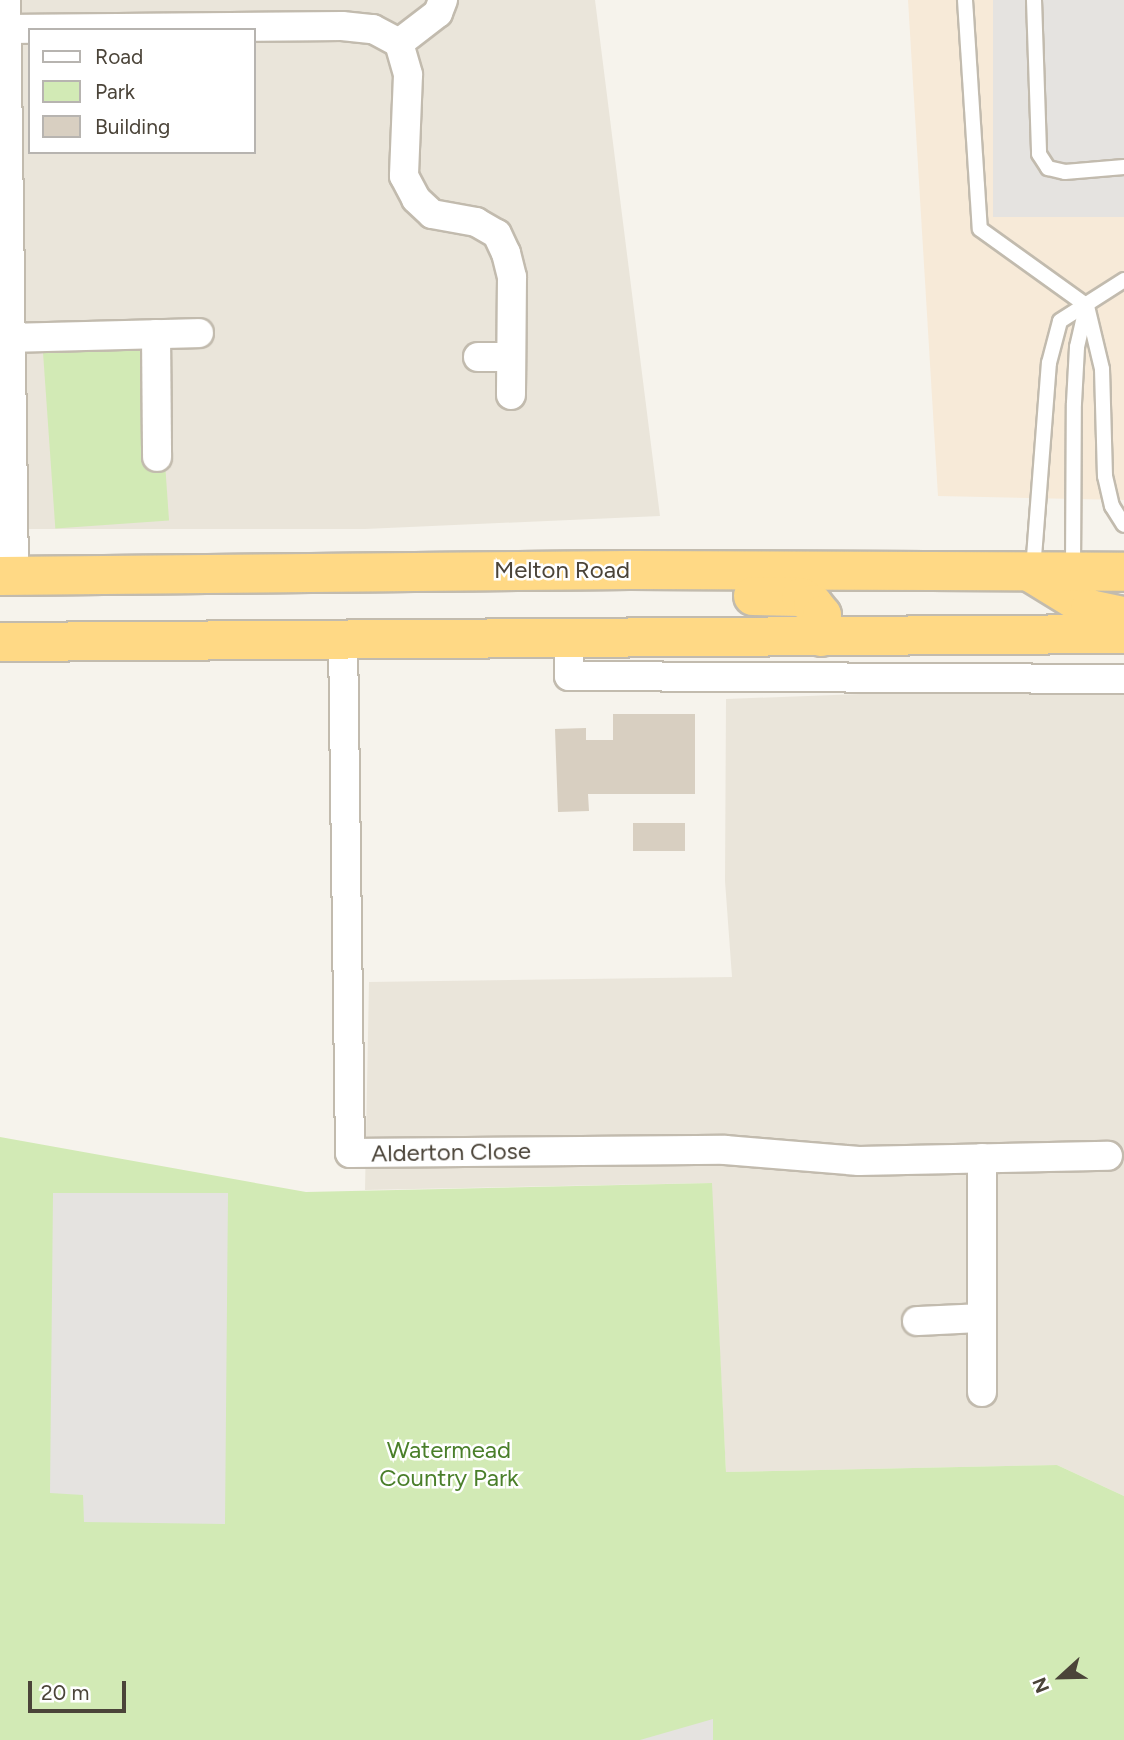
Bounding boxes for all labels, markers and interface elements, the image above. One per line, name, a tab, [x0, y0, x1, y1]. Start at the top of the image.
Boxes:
legend	[28, 28, 256, 154]
text: Road	[95, 44, 143, 69]
text: Park	[95, 79, 135, 104]
text: Building	[95, 114, 170, 139]
street label: Melton Road	[494, 556, 630, 584]
street label: Alderton Close	[371, 1136, 531, 1168]
park label: Watermead Country Park	[379, 1436, 519, 1492]
north arrow	[1026, 1642, 1096, 1712]
scale bar	[32, 1666, 130, 1710]
text: N	[1028, 1674, 1054, 1696]
text: 20 m	[41, 1680, 89, 1705]

